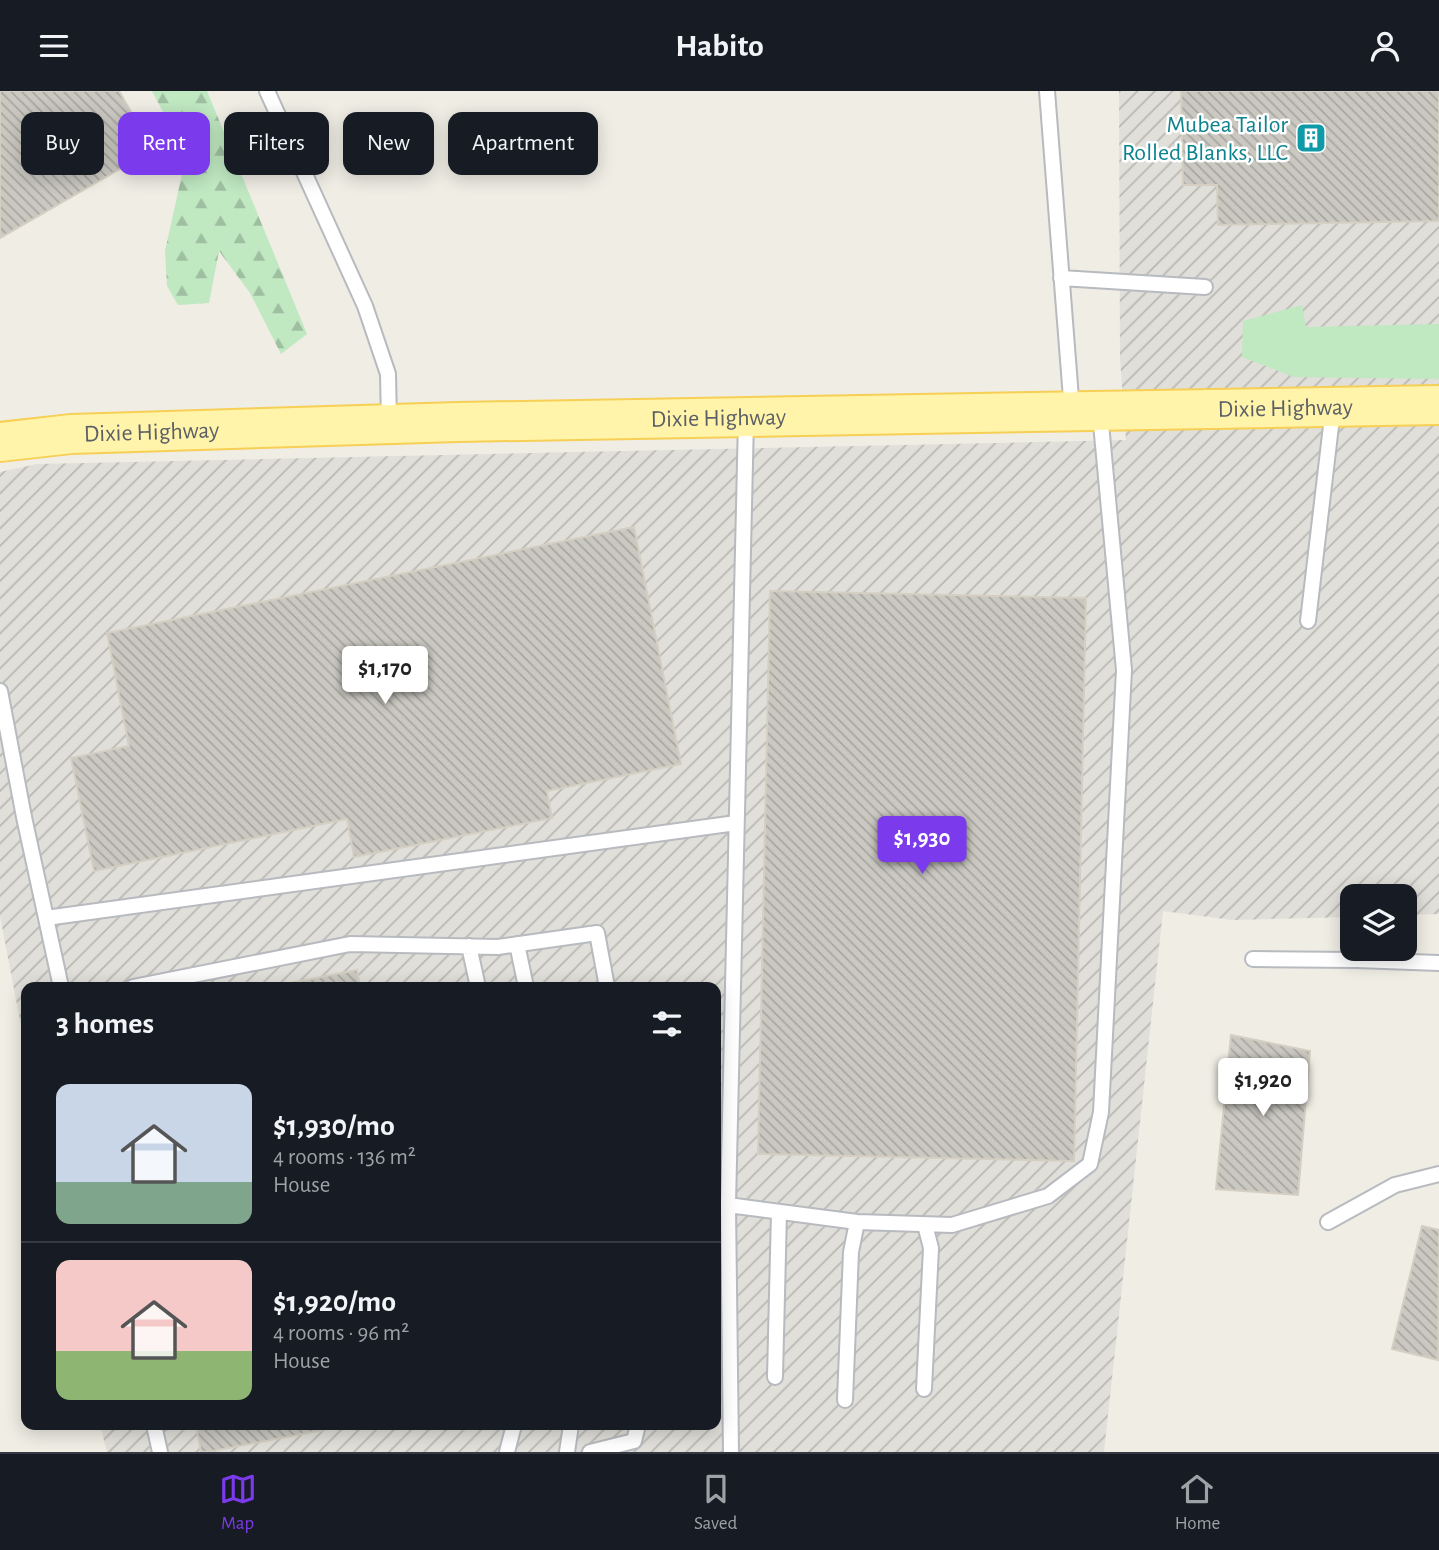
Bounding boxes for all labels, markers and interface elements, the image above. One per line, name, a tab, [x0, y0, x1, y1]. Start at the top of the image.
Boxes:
icon: menu	[35, 27, 73, 65]
icon: person	[1366, 27, 1404, 65]
text: Habito	[675, 30, 764, 62]
chip: Buy	[21, 112, 104, 175]
chip: Rent	[118, 112, 210, 175]
chip: Filters	[224, 112, 329, 175]
chip: New	[343, 112, 434, 175]
chip: Apartment	[448, 112, 598, 175]
place label: Mubea Tailor Rolled Blanks, LLC	[1122, 113, 1288, 165]
building icon: Mubea Tailor Rolled Blanks, LLC	[1294, 121, 1328, 155]
street label: Dixie Highway	[1217, 395, 1353, 422]
street label: Dixie Highway	[650, 405, 786, 432]
street label: Dixie Highway	[83, 418, 220, 447]
pin: $1,170	[328, 647, 442, 706]
text: $1,170	[358, 657, 412, 680]
pin: $1,930	[865, 817, 979, 876]
text: $1,930	[894, 827, 950, 850]
map controls	[1340, 884, 1417, 961]
button: layers	[1340, 884, 1417, 961]
icon: filters	[648, 1005, 686, 1043]
text: 3 homes	[56, 1009, 154, 1039]
pin: $1,920	[1206, 1059, 1320, 1118]
text: $1,920	[1234, 1069, 1292, 1092]
text: $1,930/mo	[273, 1111, 395, 1141]
icon: home	[112, 1112, 196, 1196]
text: 4 rooms · 136 m²	[273, 1146, 416, 1169]
text: House	[273, 1174, 330, 1197]
text: $1,920/mo	[273, 1287, 396, 1317]
icon: home	[112, 1288, 196, 1372]
text: 4 rooms · 96 m²	[273, 1322, 409, 1345]
text: House	[273, 1350, 330, 1373]
tab: Map	[219, 1470, 257, 1535]
tab: Saved	[694, 1470, 737, 1535]
tab: Home	[1175, 1470, 1220, 1535]

